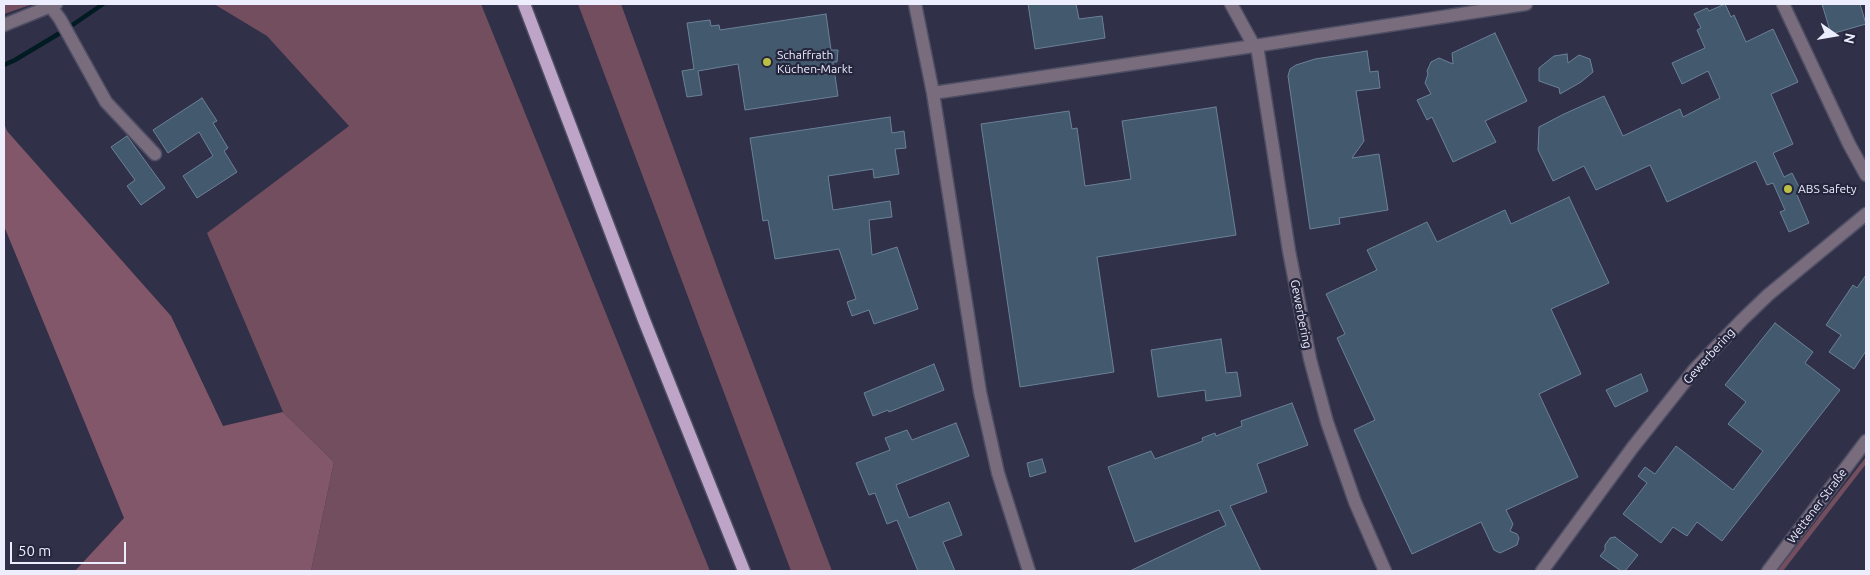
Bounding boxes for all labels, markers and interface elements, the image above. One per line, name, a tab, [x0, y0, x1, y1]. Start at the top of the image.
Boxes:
north arrow	[1810, 10, 1860, 60]
text: N	[1841, 31, 1859, 45]
place label: Schaffrath Küchen-Markt	[777, 48, 852, 76]
marker: Schaffrath Küchen-Markt	[761, 56, 773, 68]
place label: ABS Safety	[1798, 182, 1857, 196]
marker: ABS Safety	[1782, 183, 1794, 195]
street label: Gewerbering	[1287, 278, 1315, 350]
street label: Gewerbering	[1680, 325, 1738, 387]
street label: Wettener Straße	[1784, 466, 1850, 546]
scale bar	[12, 532, 129, 564]
text: 50 m	[18, 542, 51, 559]

